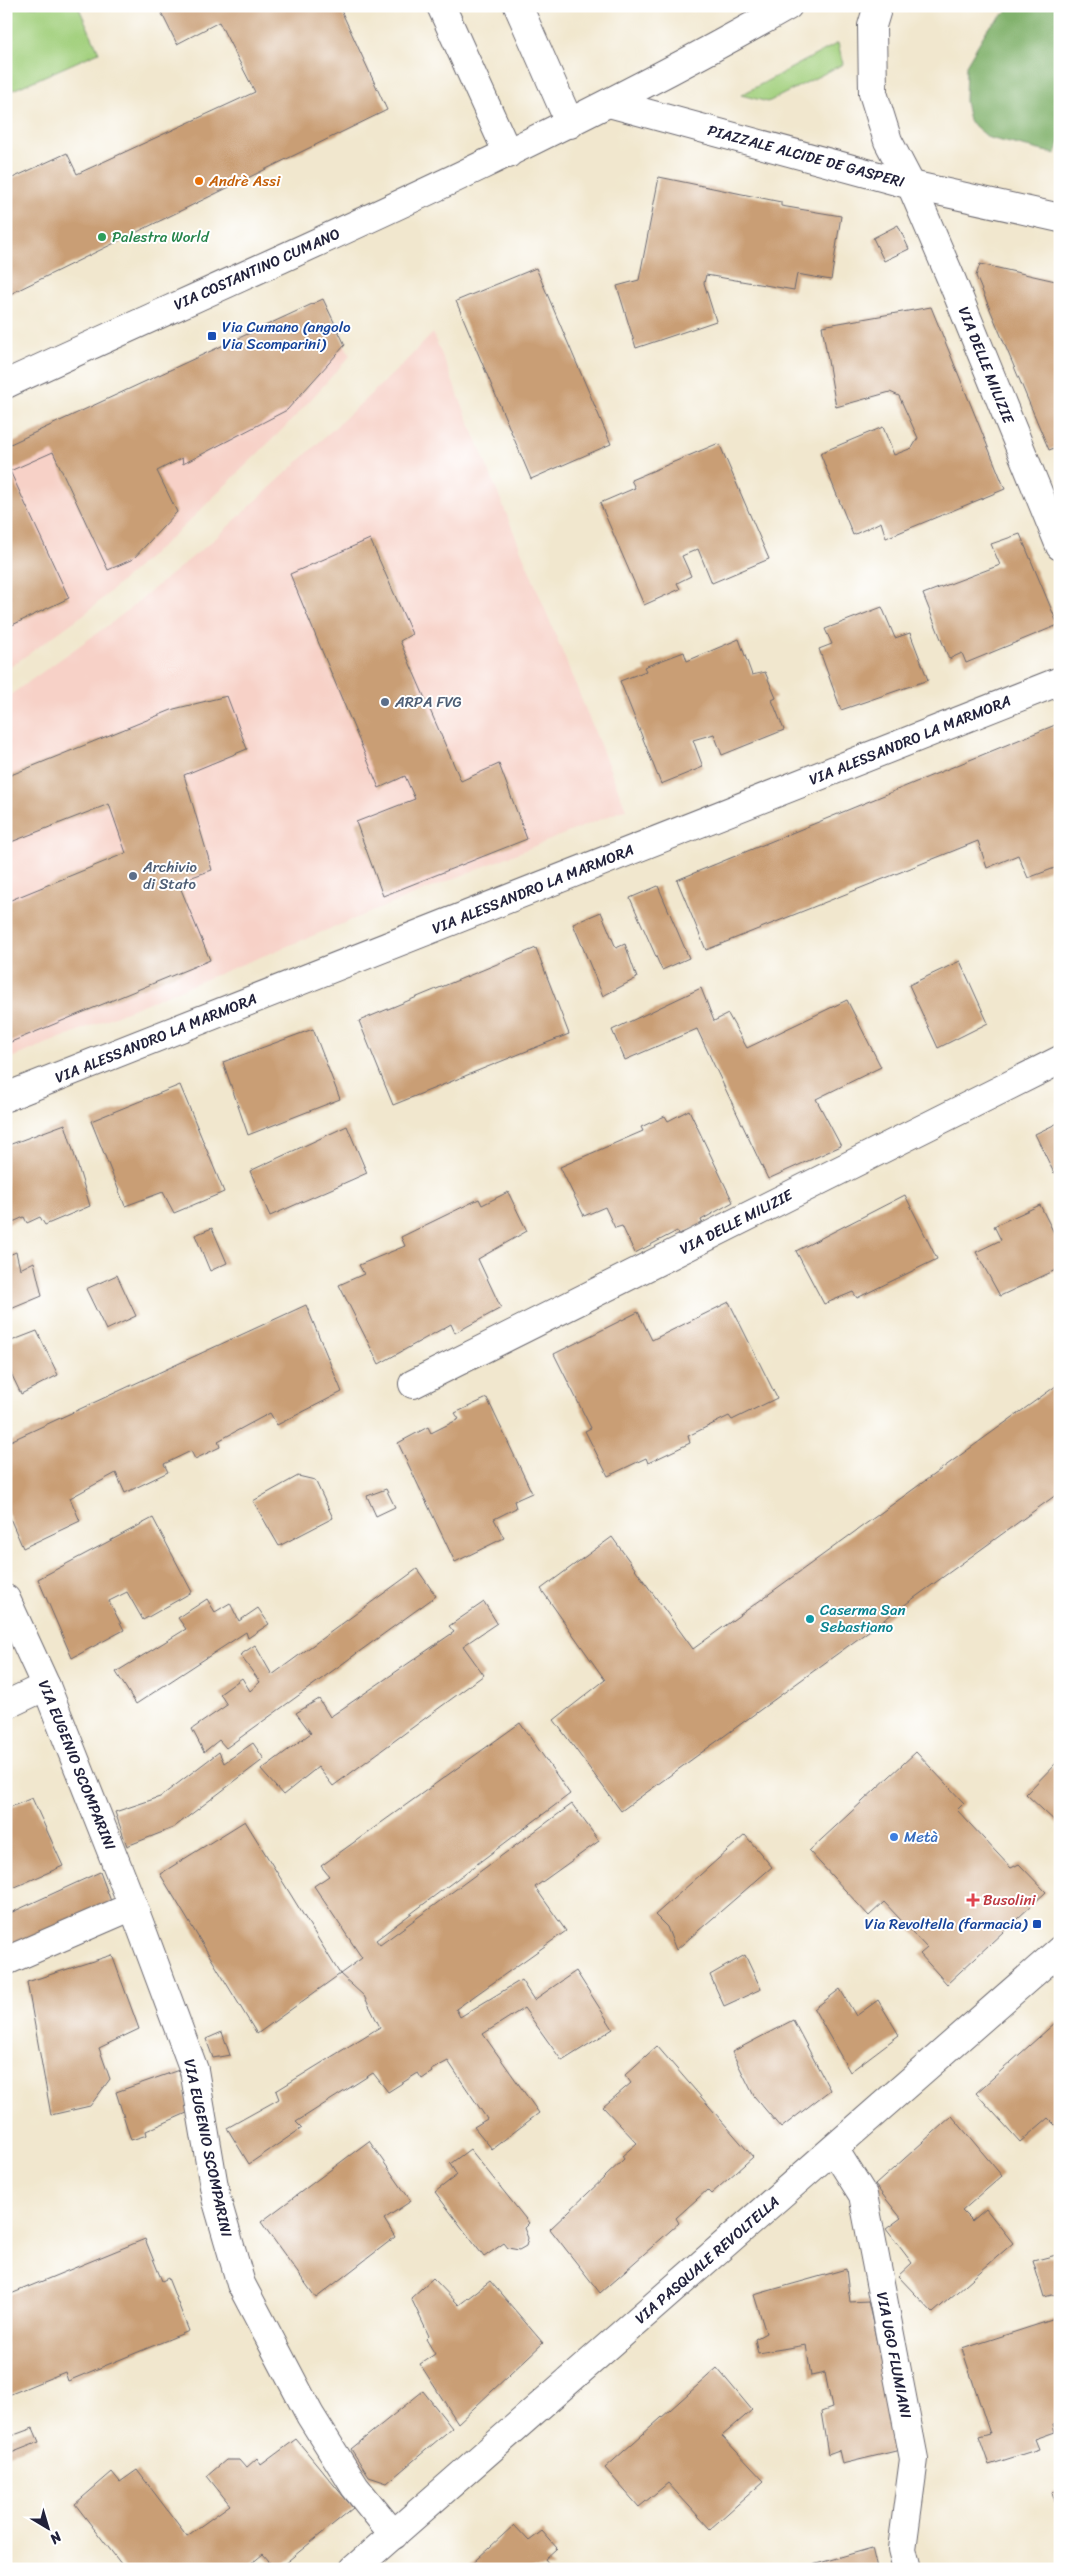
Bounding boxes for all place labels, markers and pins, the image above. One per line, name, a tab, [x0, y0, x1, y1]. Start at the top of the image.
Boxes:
place label: Andrè Assi	[208, 168, 281, 194]
marker: Andrè Assi	[193, 175, 205, 187]
place label: Palestra World	[112, 224, 210, 250]
marker: Palestra World	[96, 231, 108, 243]
place label: Via Cumano (angolo Via Scomparini)	[222, 314, 351, 357]
marker: Via Cumano (angolo Via Scomparini)	[206, 330, 218, 342]
place label: ARPA FVG	[394, 689, 462, 715]
marker: ARPA FVG	[379, 696, 391, 708]
place label: Archivio di Stato	[142, 854, 198, 897]
marker: Archivio di Stato	[127, 870, 139, 882]
place label: Caserma San Sebastiano	[820, 1597, 906, 1640]
marker: Caserma San Sebastiano	[804, 1613, 816, 1625]
place label: Metà	[904, 1824, 939, 1850]
marker: Metà	[888, 1831, 900, 1843]
place label: Busolini	[983, 1887, 1037, 1913]
marker: Busolini	[967, 1894, 979, 1906]
place label: Via Revoltella (farmacia)	[865, 1911, 1028, 1937]
marker: Via Revoltella (farmacia)	[1031, 1918, 1043, 1930]

